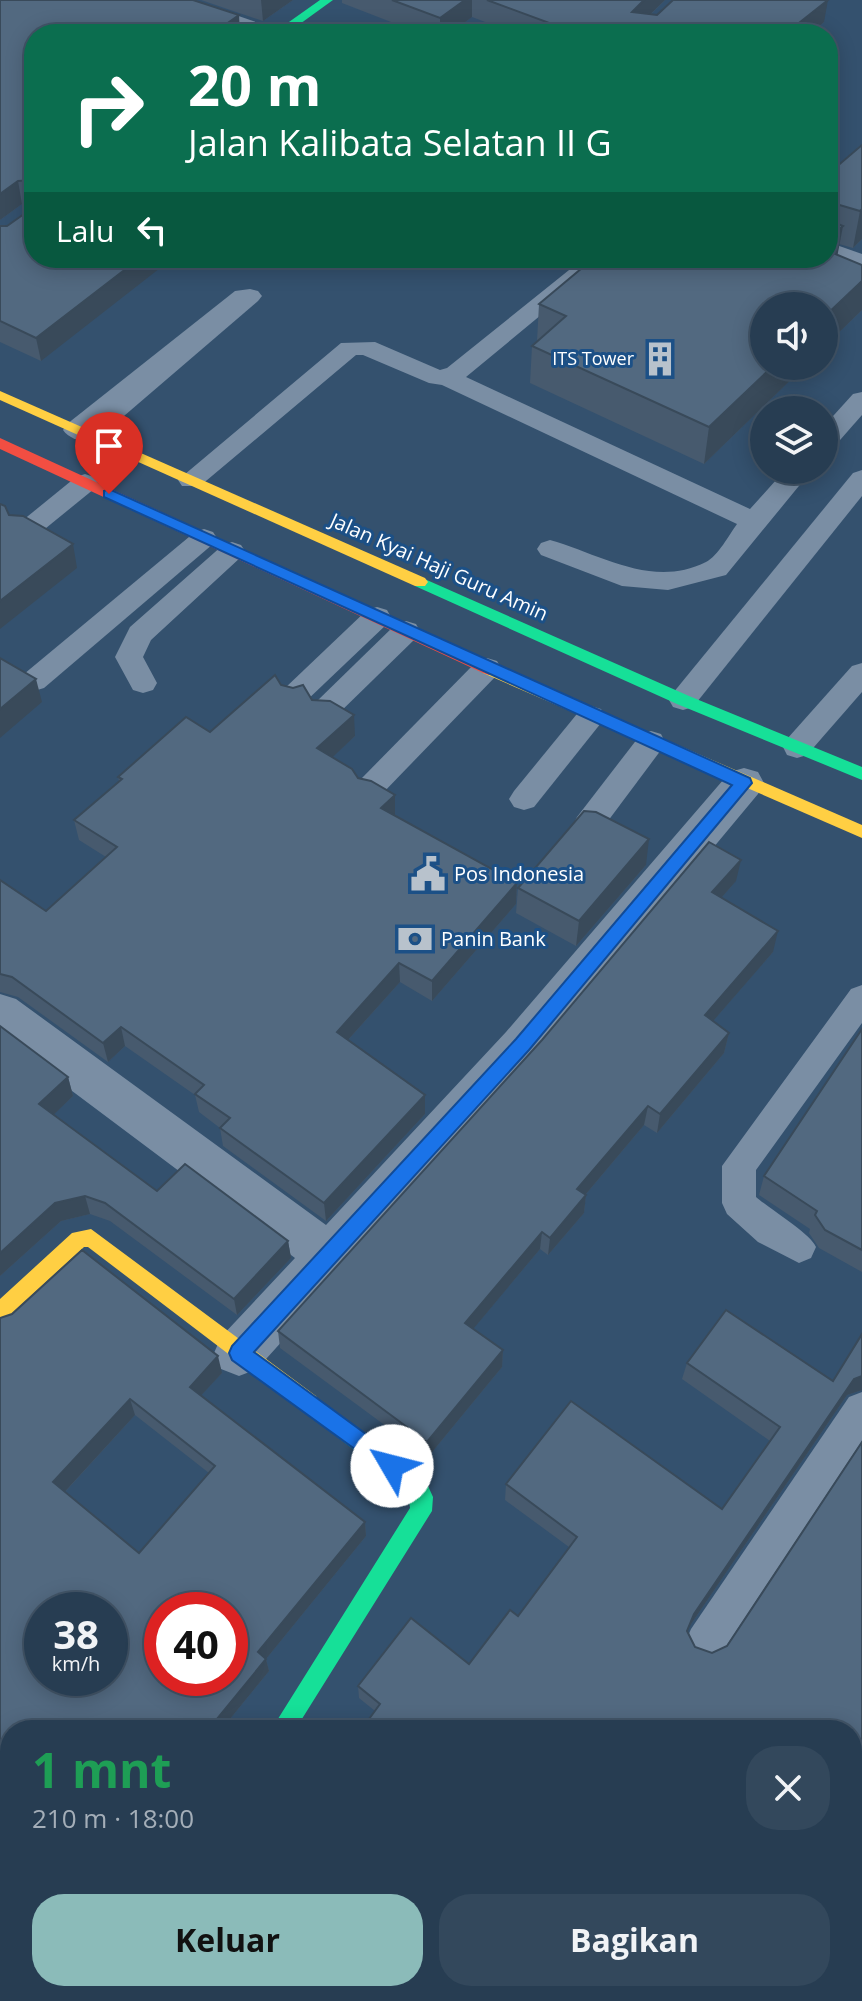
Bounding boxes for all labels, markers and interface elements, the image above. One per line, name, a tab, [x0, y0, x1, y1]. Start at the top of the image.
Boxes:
text: 20 m	[188, 46, 322, 122]
icon: right	[56, 56, 160, 160]
text: Jalan Kalibata Selatan II G	[188, 118, 612, 167]
icon: left	[130, 208, 174, 252]
text: Lalu	[56, 210, 114, 251]
map controls	[750, 292, 838, 484]
button: sound	[750, 292, 838, 380]
building icon: ITS Tower	[641, 340, 679, 378]
place label: ITS Tower	[552, 346, 635, 370]
button: layers	[750, 396, 838, 484]
pin	[75, 412, 143, 494]
icon: arrive	[87, 424, 131, 468]
street label: Jalan Kyai Haji Guru Amin	[324, 505, 552, 627]
public building icon: Pos Indonesia	[409, 855, 447, 893]
place label: Pos Indonesia	[454, 860, 584, 887]
bank icon: Panin Bank	[396, 920, 434, 958]
place label: Panin Bank	[441, 925, 546, 952]
position arrow	[350, 1424, 434, 1508]
speed limit sign: 40	[144, 1592, 248, 1696]
text: 38	[53, 1606, 99, 1661]
text: km/h	[52, 1650, 100, 1677]
text: 1 mnt	[32, 1737, 171, 1802]
button: close	[746, 1746, 830, 1830]
text: 210 m · 18:00	[32, 1800, 194, 1836]
button: Keluar	[32, 1894, 423, 1986]
button: Bagikan	[439, 1894, 830, 1986]

